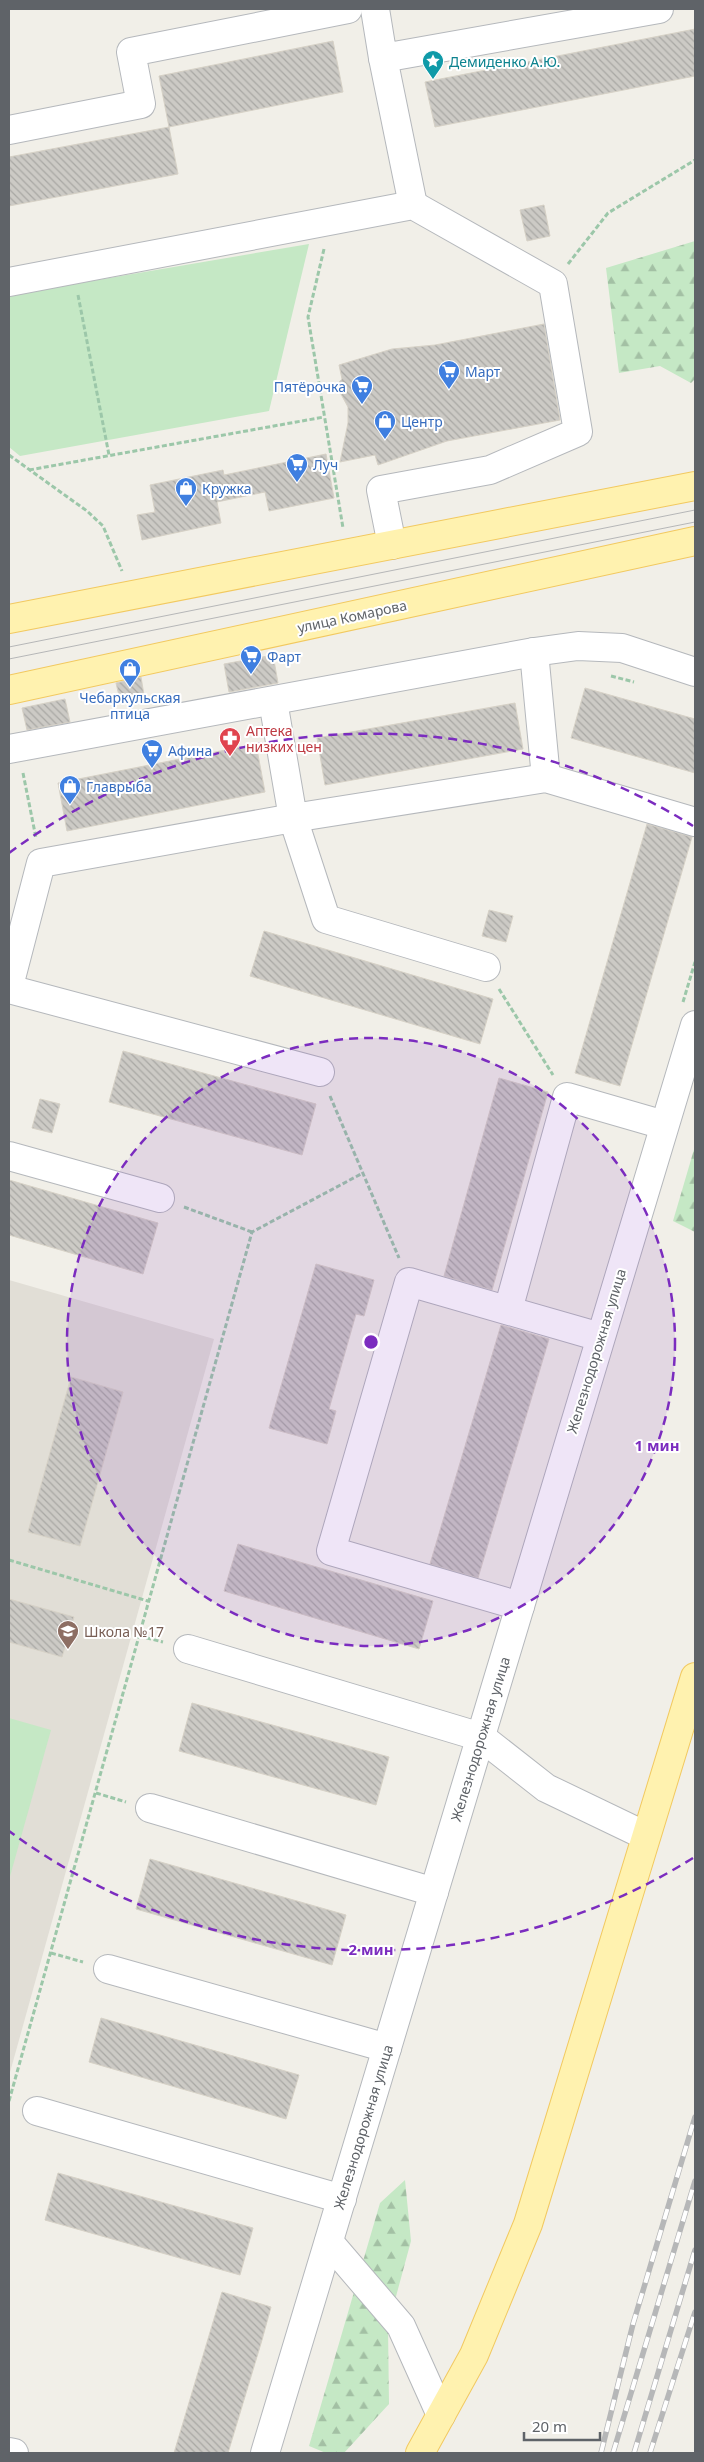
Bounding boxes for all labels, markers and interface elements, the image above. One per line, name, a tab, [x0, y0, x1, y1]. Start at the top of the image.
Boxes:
place icon: Демиденко А.Ю.	[421, 49, 445, 80]
place label: Демиденко А.Ю.	[449, 52, 560, 71]
supermarket icon: Март	[437, 359, 461, 390]
place label: Март	[465, 362, 501, 381]
supermarket icon: Пятёрочка	[350, 374, 374, 405]
place label: Пятёрочка	[274, 377, 346, 396]
shop icon: Центр	[373, 409, 397, 440]
place label: Центр	[401, 412, 443, 431]
supermarket icon: Луч	[285, 452, 309, 483]
place label: Луч	[313, 455, 338, 474]
shop icon: Кружка	[174, 476, 198, 507]
place label: Кружка	[202, 479, 252, 498]
street label: улица Комарова	[296, 595, 408, 637]
supermarket icon: Фарт	[239, 644, 263, 675]
place label: Фарт	[267, 647, 302, 666]
shop icon: Чебаркульская птица	[118, 657, 142, 688]
place label: Чебаркульская птица	[79, 688, 181, 723]
place label: Аптека низких цен	[246, 721, 322, 756]
pharmacy icon: Аптека низких цен	[218, 726, 242, 757]
supermarket icon: Афина	[140, 738, 164, 769]
place label: Афина	[168, 741, 212, 760]
shop icon: Главрыба	[58, 774, 82, 805]
place label: Главрыба	[86, 777, 152, 796]
street label: Железнодорожная улица	[562, 1266, 630, 1436]
centre of rings	[362, 1333, 380, 1351]
text: 1 мин	[635, 1435, 680, 1455]
school or university icon: Школа №17	[56, 1619, 80, 1650]
place label: Школа №17	[84, 1622, 164, 1641]
street label: Железнодорожная улица	[446, 1654, 514, 1824]
text: 2 мин	[349, 1939, 394, 1959]
street label: Железнодорожная улица	[329, 2042, 397, 2212]
scale bar	[524, 2410, 600, 2442]
text: 20 m	[532, 2416, 567, 2436]

